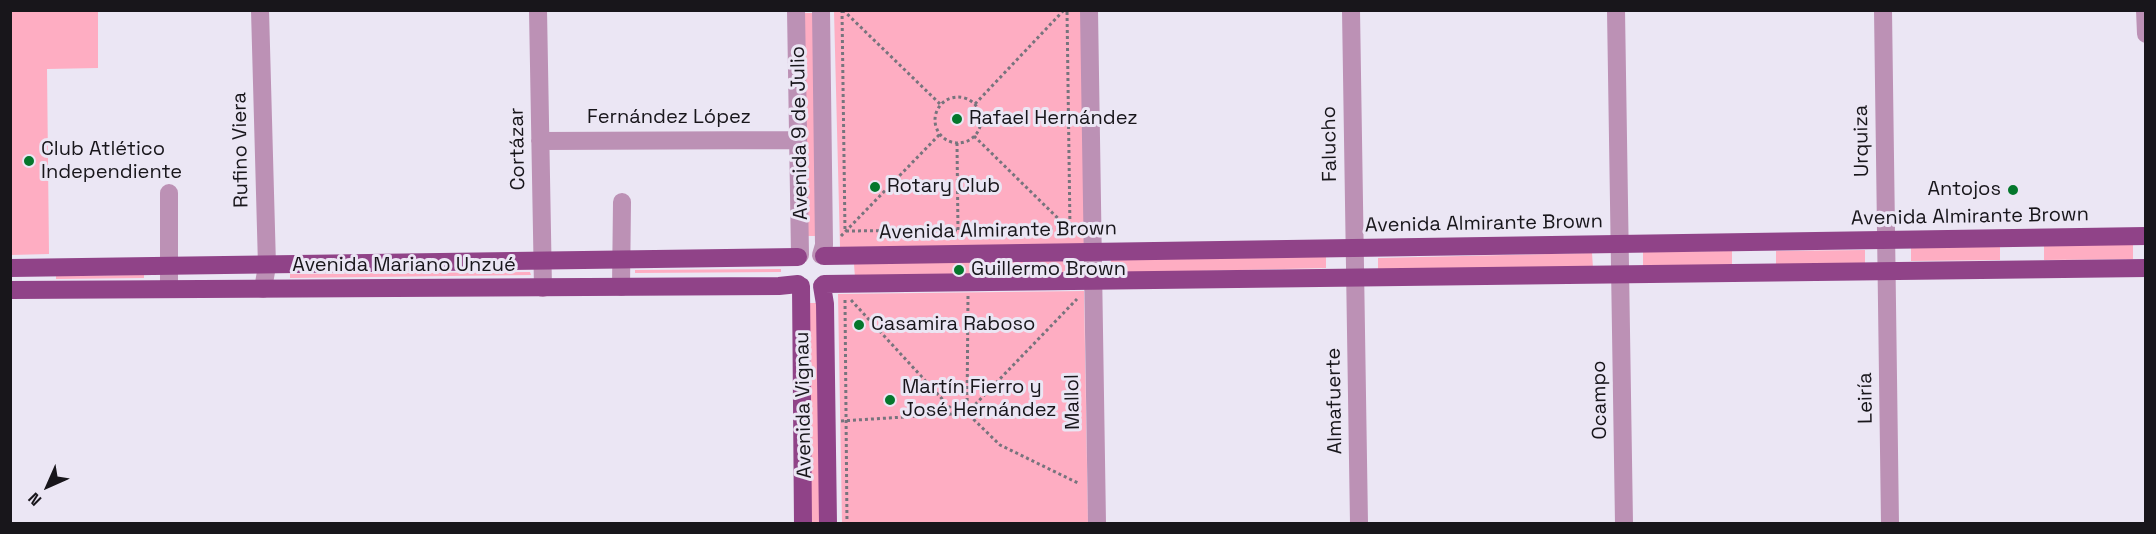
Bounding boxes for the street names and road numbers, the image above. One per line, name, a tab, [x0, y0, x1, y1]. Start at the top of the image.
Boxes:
street label: Avenida 9 de Julio	[786, 46, 814, 220]
street label: Rufino Viera	[228, 92, 254, 208]
street label: Urquiza	[1849, 105, 1875, 177]
street label: Fernández López	[587, 106, 751, 130]
street label: Falucho	[1317, 106, 1343, 182]
street label: Cortázar	[505, 107, 531, 191]
street label: Avenida Almirante Brown	[1851, 203, 2089, 231]
street label: Avenida Almirante Brown	[1365, 210, 1603, 238]
street label: Avenida Almirante Brown	[879, 217, 1117, 245]
street label: Avenida Mariano Unzué	[292, 254, 516, 278]
street label: Avenida Vignau	[791, 331, 817, 479]
street label: Almafuerte	[1322, 347, 1348, 455]
street label: Ocampo	[1587, 360, 1613, 440]
street label: Leiría	[1854, 372, 1878, 424]
street label: Mallol	[1061, 374, 1085, 430]

